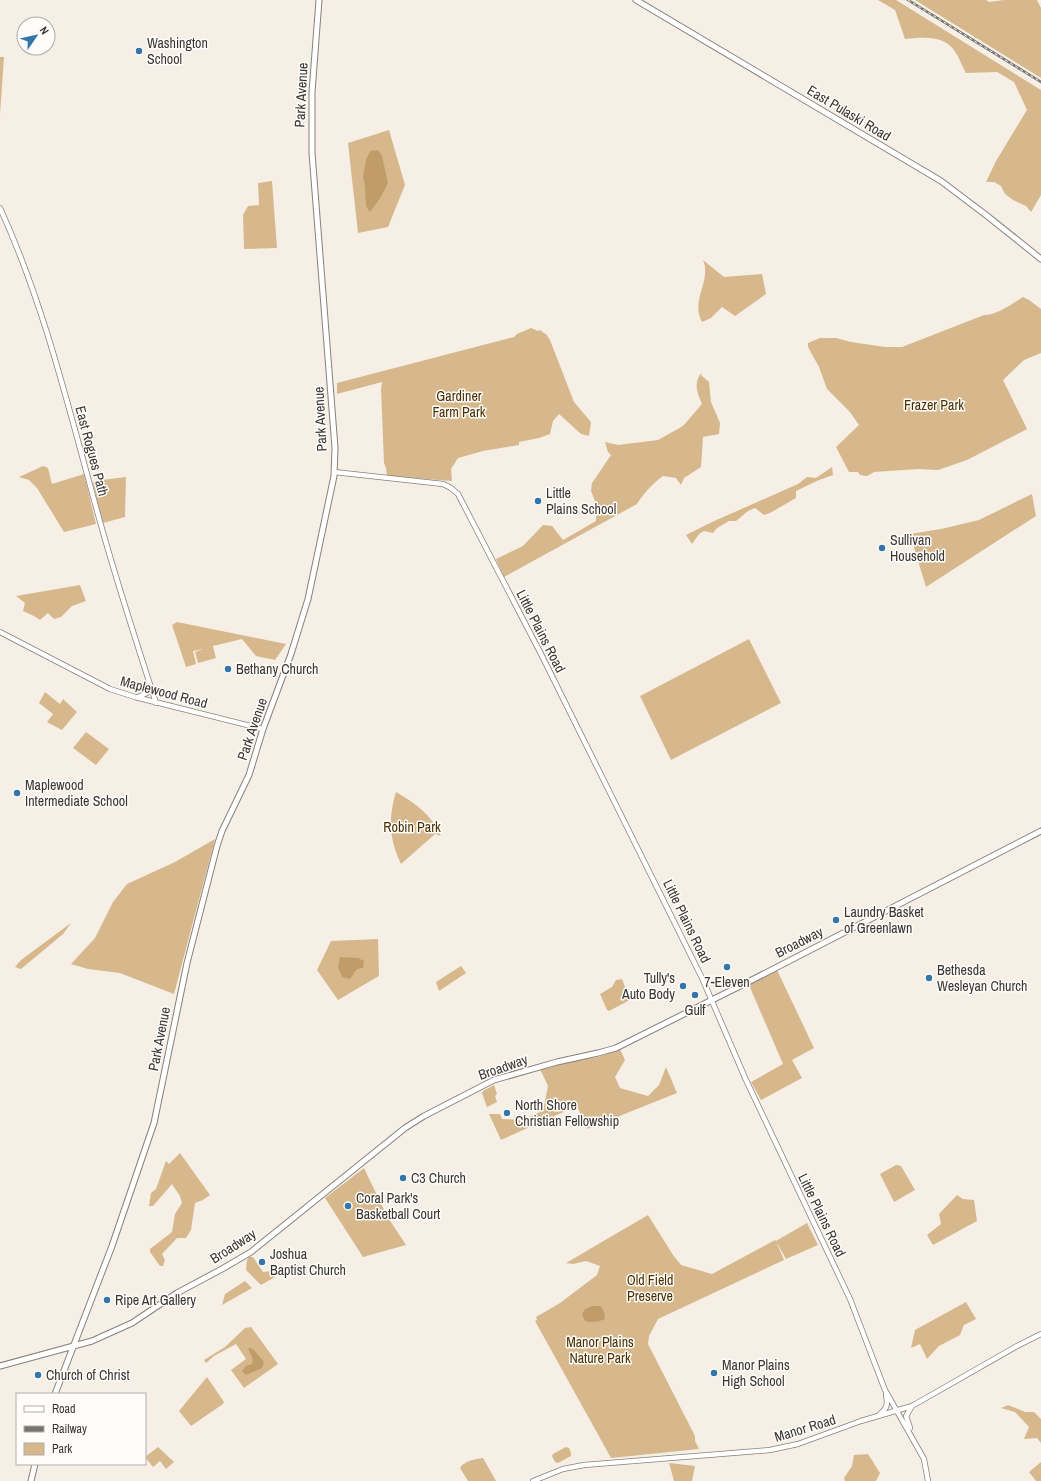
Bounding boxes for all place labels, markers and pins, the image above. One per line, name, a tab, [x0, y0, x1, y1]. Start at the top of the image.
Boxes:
place label: Washington School	[147, 34, 208, 68]
marker: Washington School	[134, 46, 144, 56]
place label: Little Plains School	[546, 484, 616, 518]
marker: Little Plains School	[533, 496, 543, 506]
place label: Sullivan Household	[890, 531, 945, 565]
marker: Sullivan Household	[877, 543, 887, 553]
place label: Bethany Church	[236, 660, 318, 678]
marker: Bethany Church	[223, 664, 233, 674]
place label: Maplewood Intermediate School	[25, 776, 128, 810]
marker: Maplewood Intermediate School	[12, 788, 22, 798]
place label: Laundry Basket of Greenlawn	[844, 903, 924, 937]
marker: Laundry Basket of Greenlawn	[831, 915, 841, 925]
place label: Bethesda Wesleyan Church	[937, 961, 1027, 995]
marker: 7-Eleven	[722, 962, 732, 972]
place label: Tully's Auto Body	[621, 969, 675, 1003]
place label: 7-Eleven	[704, 973, 750, 991]
marker: Bethesda Wesleyan Church	[924, 973, 934, 983]
marker: Tully's Auto Body	[678, 981, 688, 991]
marker: Gulf	[690, 990, 700, 1000]
place label: Gulf	[684, 1001, 706, 1019]
place label: North Shore Christian Fellowship	[515, 1096, 619, 1130]
marker: North Shore Christian Fellowship	[502, 1108, 512, 1118]
place label: C3 Church	[411, 1169, 466, 1187]
marker: C3 Church	[398, 1173, 408, 1183]
place label: Coral Park's Basketball Court	[356, 1189, 440, 1223]
marker: Coral Park's Basketball Court	[343, 1201, 353, 1211]
place label: Joshua Baptist Church	[270, 1245, 346, 1279]
marker: Joshua Baptist Church	[257, 1257, 267, 1267]
place label: Ripe Art Gallery	[115, 1291, 196, 1309]
marker: Ripe Art Gallery	[102, 1295, 112, 1305]
place label: Manor Plains High School	[722, 1356, 790, 1390]
place label: Church of Christ	[46, 1366, 130, 1384]
marker: Manor Plains High School	[709, 1368, 719, 1378]
marker: Church of Christ	[33, 1370, 43, 1380]

